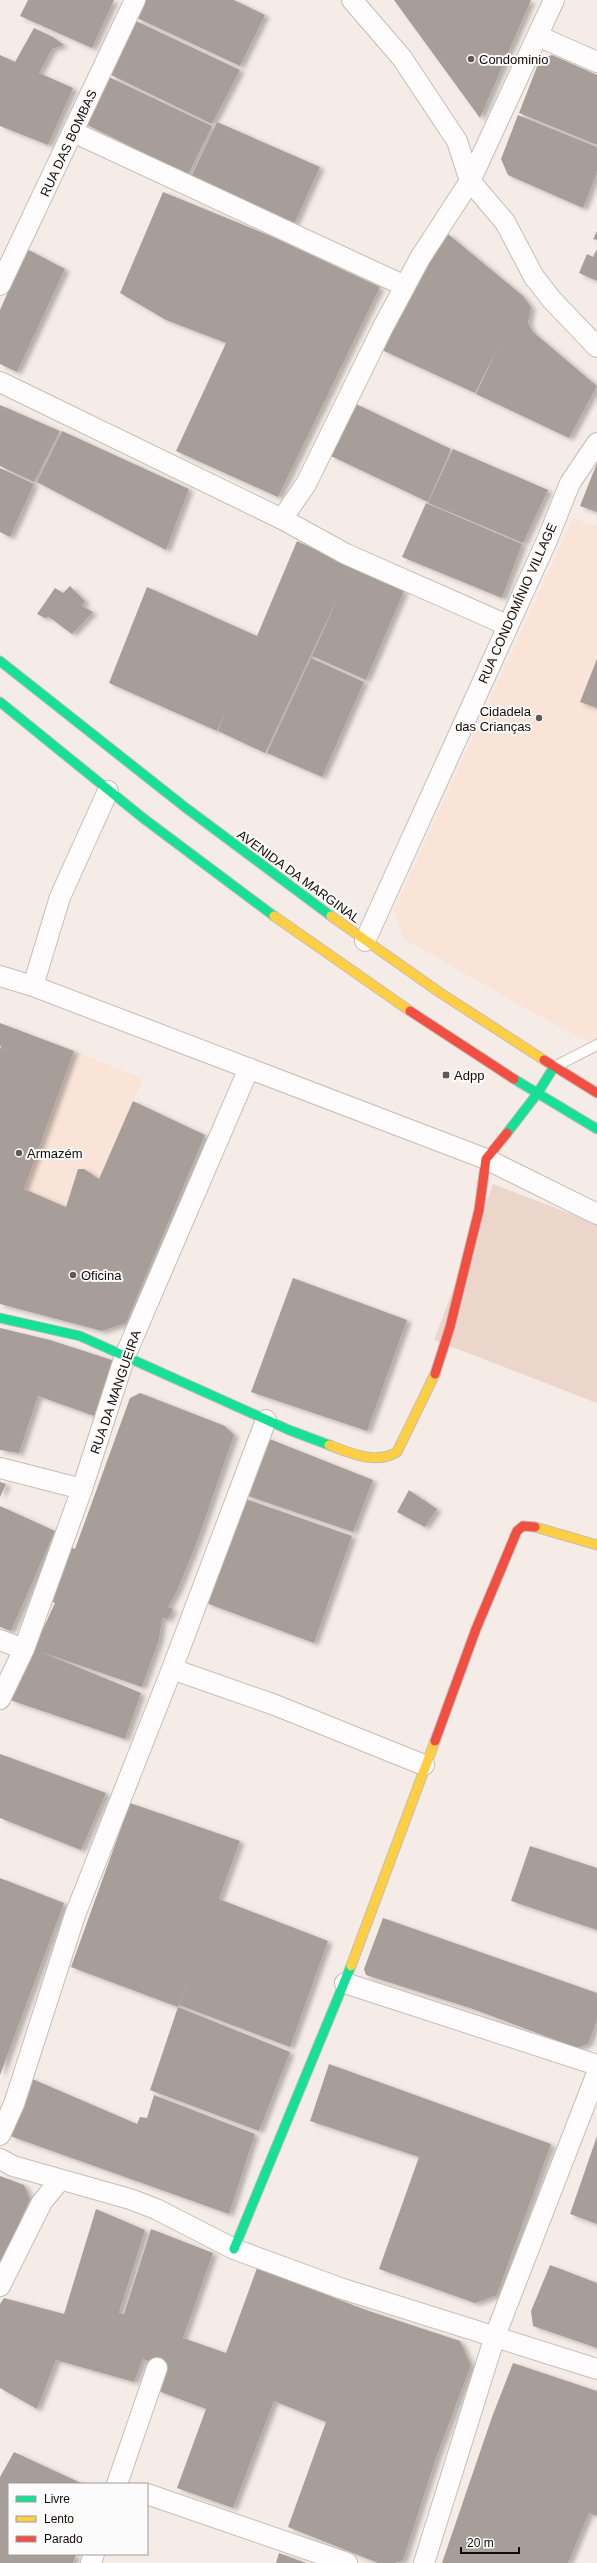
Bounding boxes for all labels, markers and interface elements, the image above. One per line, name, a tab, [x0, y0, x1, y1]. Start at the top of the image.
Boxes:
place label: Condominio	[479, 52, 548, 67]
marker: Condominio	[466, 54, 476, 64]
street label: RUA DAS BOMBAS	[37, 87, 100, 199]
street label: RUA CONDOMÍNIO VILLAGE	[475, 520, 560, 686]
place label: Cidadela das Crianças	[455, 704, 532, 734]
marker: Cidadela das Crianças	[534, 713, 544, 723]
street label: AVENIDA DA MARGINAL	[234, 827, 363, 926]
place label: Adpp	[454, 1068, 484, 1083]
marker: Adpp	[441, 1070, 451, 1080]
place label: Armazém	[27, 1146, 83, 1161]
marker: Armazém	[14, 1148, 24, 1158]
place label: Oficina	[81, 1268, 122, 1283]
marker: Oficina	[68, 1270, 78, 1280]
street label: RUA DA MANGUEIRA	[87, 1328, 144, 1456]
legend	[8, 2483, 148, 2555]
text: Livre	[44, 2492, 70, 2506]
text: Lento	[44, 2512, 74, 2526]
scale bar	[461, 2529, 519, 2555]
text: Parado	[44, 2532, 83, 2546]
text: 20 m	[467, 2536, 494, 2550]

